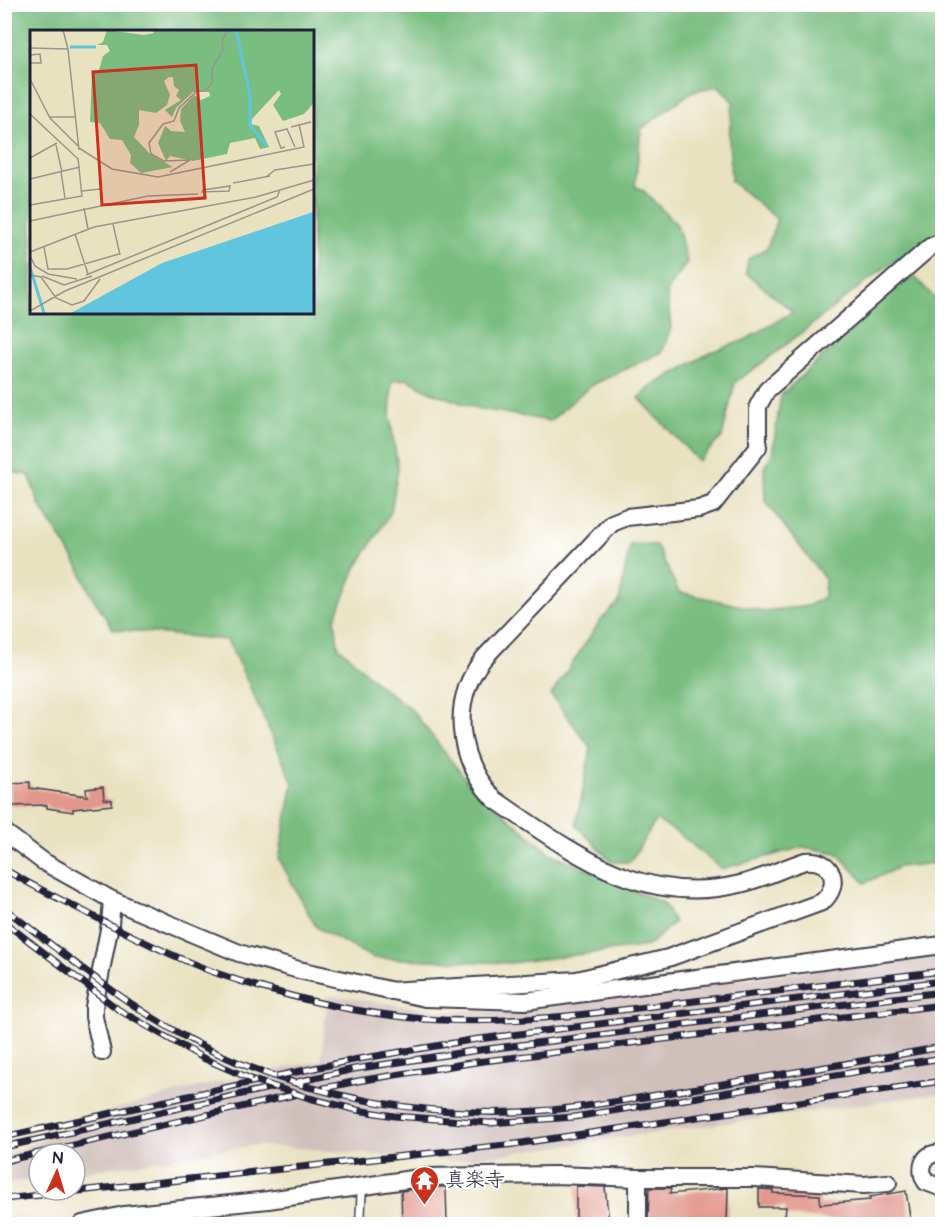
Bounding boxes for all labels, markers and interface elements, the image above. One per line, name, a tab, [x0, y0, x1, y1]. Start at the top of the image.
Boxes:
inset map	[30, 30, 314, 314]
north arrow	[27, 1142, 87, 1202]
text: N	[52, 1147, 64, 1169]
temple icon: 真楽寺	[408, 1164, 440, 1206]
place label: 真楽寺	[445, 1166, 505, 1194]

